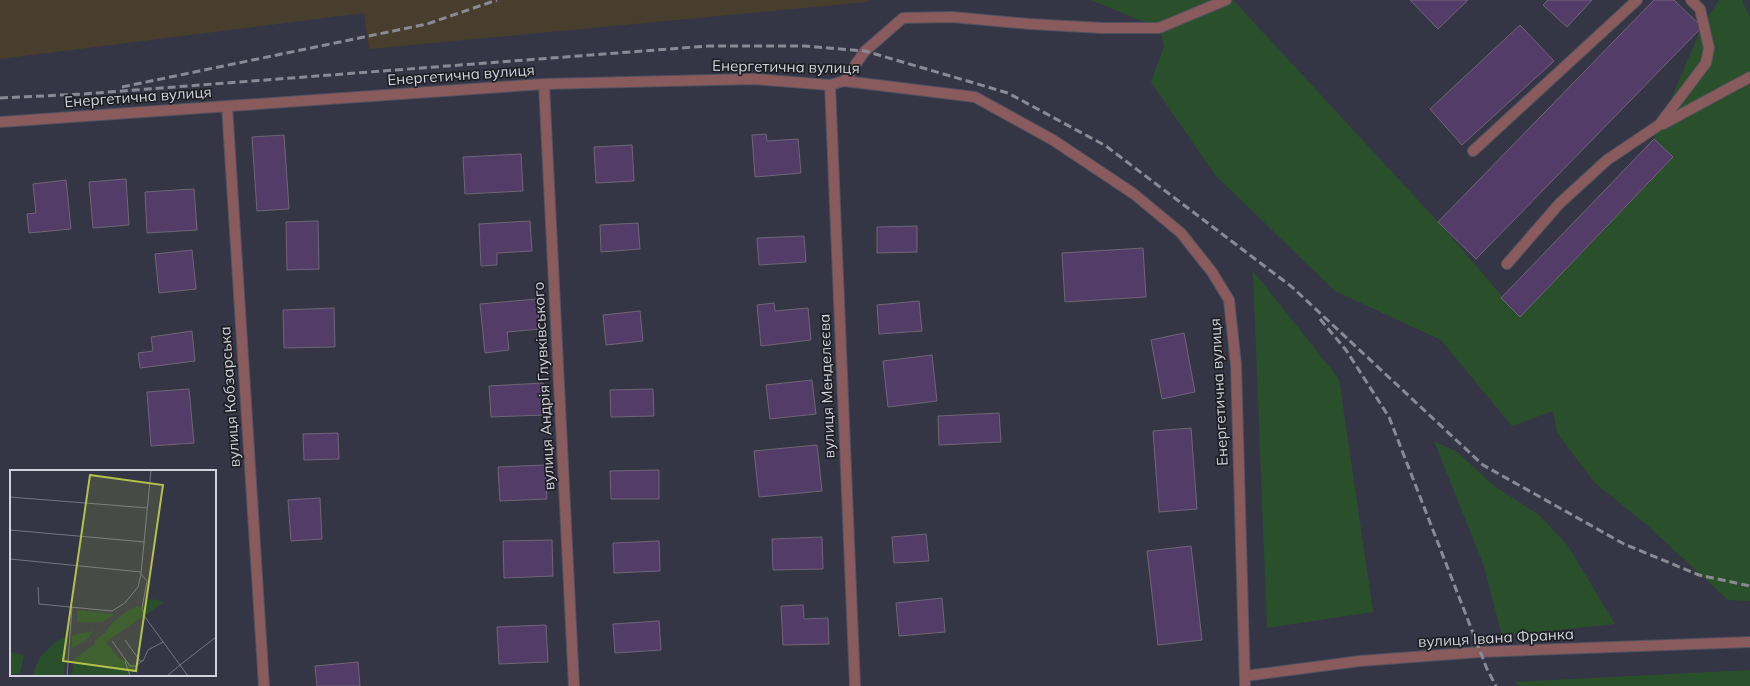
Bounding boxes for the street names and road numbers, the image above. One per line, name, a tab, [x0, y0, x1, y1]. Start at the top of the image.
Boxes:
street label: Енергетична вулиця	[712, 56, 860, 77]
street label: Енергетична вулиця	[387, 60, 535, 89]
street label: Енергетична вулиця	[64, 82, 212, 111]
street label: вулиця Андрія Глувківського	[529, 281, 558, 491]
street label: вулиця Менделєєва	[814, 313, 839, 459]
street label: Енергетична вулиця	[1205, 318, 1232, 466]
street label: вулиця Кобзарська	[215, 326, 244, 468]
street label: вулиця Івана Франка	[1418, 624, 1574, 651]

